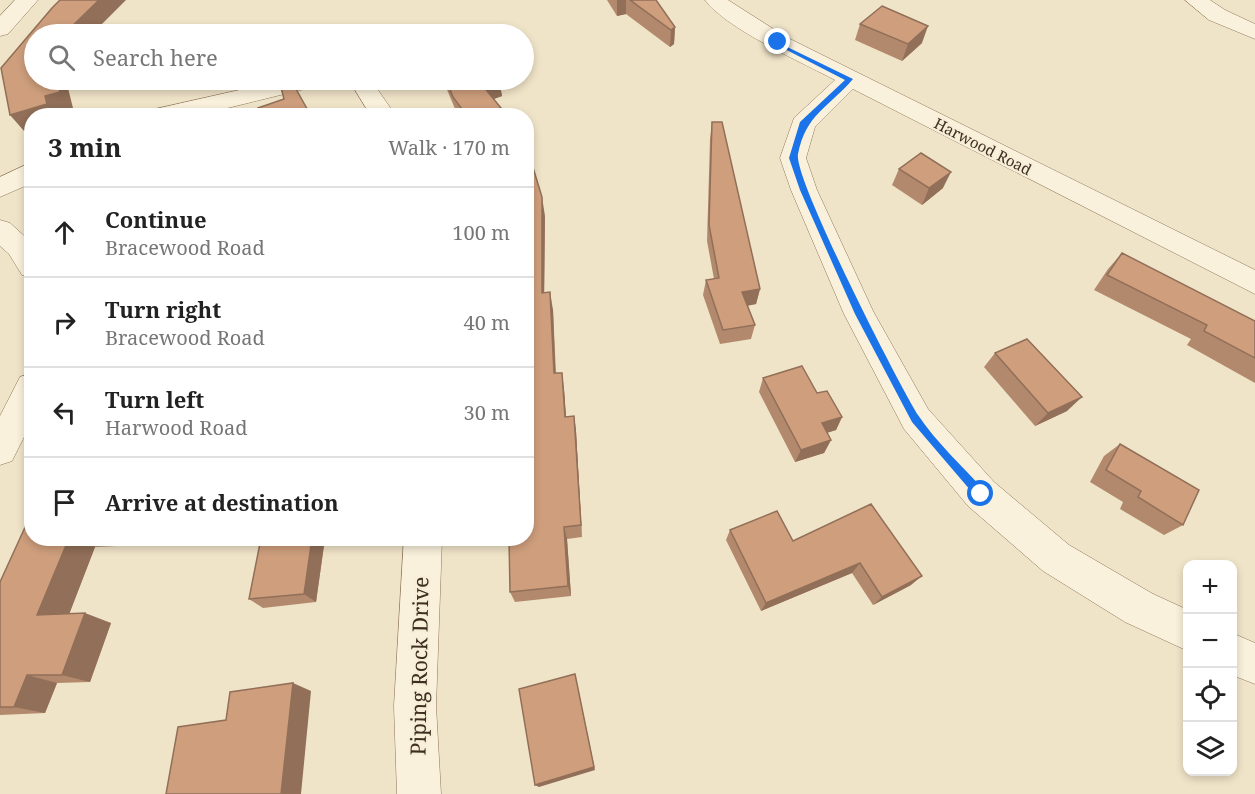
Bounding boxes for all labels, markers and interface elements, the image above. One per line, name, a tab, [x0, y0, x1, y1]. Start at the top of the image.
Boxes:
search box	[24, 24, 534, 90]
route end	[764, 28, 790, 54]
icon: search	[45, 41, 78, 74]
text: Search here	[93, 42, 218, 72]
street label: Harwood Road	[931, 113, 1035, 179]
text: 3 min	[48, 129, 122, 165]
text: Walk · 170 m	[388, 134, 510, 161]
text: Continue	[105, 204, 207, 234]
icon: ahead	[48, 216, 81, 249]
text: 100 m	[452, 219, 510, 246]
text: Bracewood Road	[105, 234, 265, 261]
text: Turn right	[105, 294, 221, 324]
icon: right	[48, 306, 81, 339]
text: 40 m	[464, 309, 510, 336]
text: Bracewood Road	[105, 324, 265, 351]
text: Turn left	[105, 384, 204, 414]
icon: left	[48, 396, 81, 429]
text: 30 m	[464, 399, 510, 426]
text: Harwood Road	[105, 414, 248, 441]
route start	[967, 480, 993, 506]
icon: arrive	[48, 486, 81, 519]
text: Arrive at destination	[105, 487, 339, 517]
map controls	[1183, 560, 1237, 776]
button: +	[1183, 560, 1237, 614]
street label: Piping Rock Drive	[403, 576, 435, 756]
button: −	[1183, 614, 1237, 668]
button: locate	[1183, 668, 1237, 722]
button: layers	[1183, 722, 1237, 776]

